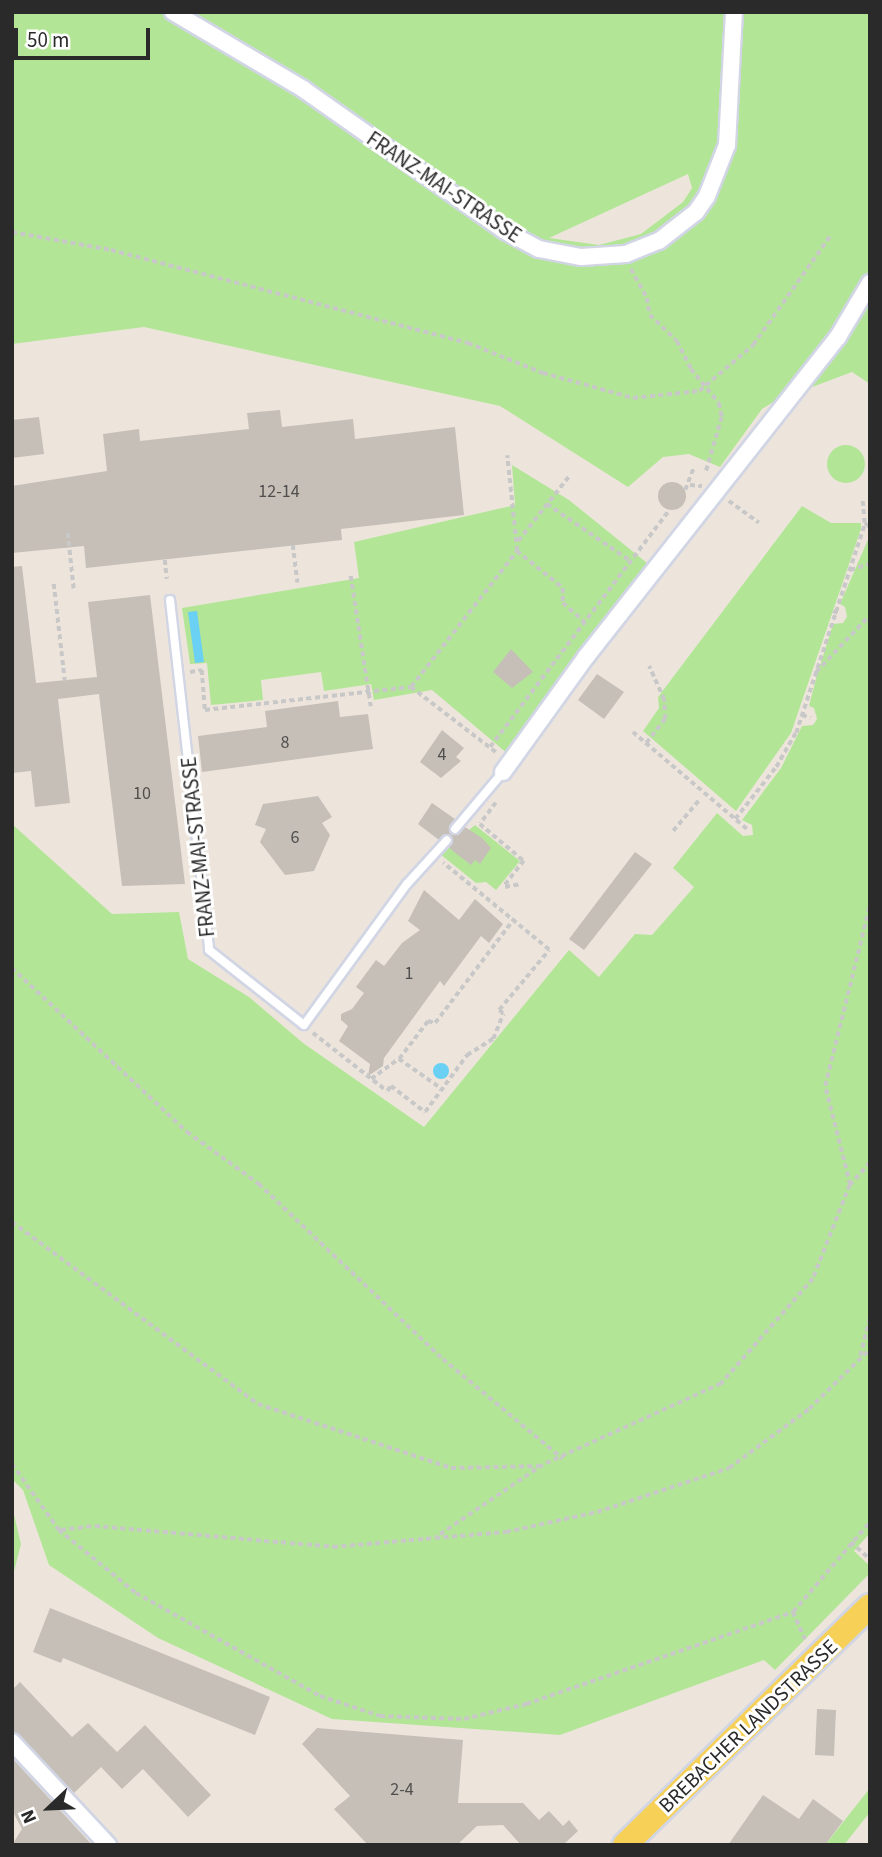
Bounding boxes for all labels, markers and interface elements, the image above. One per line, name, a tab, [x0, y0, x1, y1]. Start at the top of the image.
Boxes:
scale bar	[18, 14, 154, 58]
text: 50 m	[27, 25, 69, 55]
street label: FRANZ-MAI-STRASSE	[362, 126, 526, 248]
house number: 12-14	[258, 481, 300, 503]
house number: 8	[281, 732, 289, 754]
house number: 4	[438, 744, 446, 766]
street label: FRANZ-MAI-STRASSE	[176, 756, 220, 938]
house number: 10	[133, 783, 151, 805]
house number: 6	[291, 827, 299, 849]
house number: 1	[405, 963, 413, 985]
street label: BREBACHER LANDSTRASSE	[653, 1634, 843, 1818]
north arrow	[14, 1773, 84, 1843]
house number: 2-4	[390, 1779, 414, 1801]
text: N	[14, 1805, 44, 1828]

